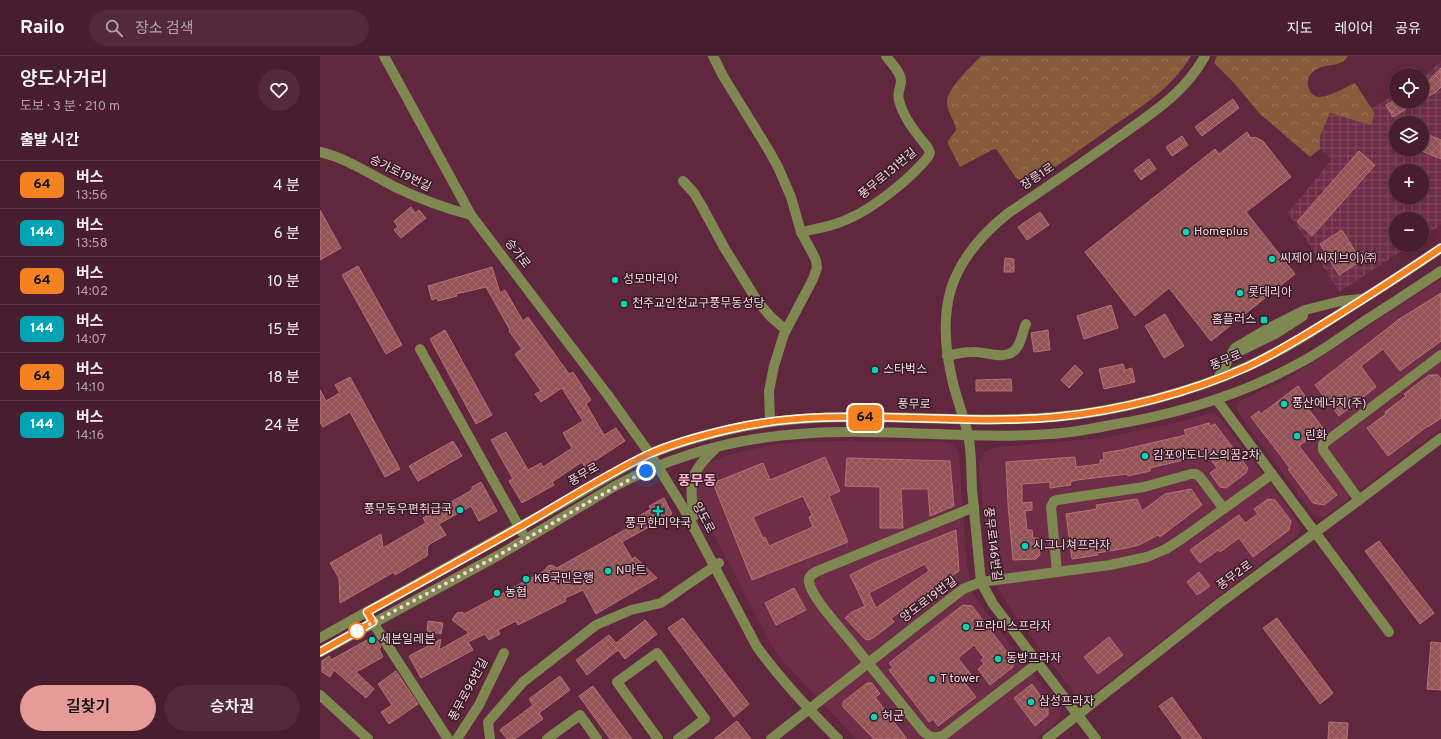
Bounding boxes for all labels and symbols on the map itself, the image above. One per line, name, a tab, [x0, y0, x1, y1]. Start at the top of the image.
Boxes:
street label: 풍무로131번길	[856, 145, 920, 203]
street label: 승가로19번길	[366, 152, 434, 196]
street label: 장릉1로	[1018, 160, 1058, 194]
place label: Homeplus	[1194, 224, 1248, 240]
marker: Homeplus	[1181, 227, 1191, 237]
street label: 승가로	[501, 236, 533, 272]
place label: 씨제이 씨지브이)㈜	[1280, 251, 1376, 267]
marker: 씨제이 씨지브이)㈜	[1267, 254, 1277, 264]
place label: 성모마리아	[623, 272, 678, 288]
marker: 성모마리아	[610, 275, 620, 285]
place label: 롯데리아	[1248, 285, 1292, 301]
marker: 롯데리아	[1235, 288, 1245, 298]
place label: 천주교인천교구풍무동성당	[632, 296, 764, 312]
marker: 천주교인천교구풍무동성당	[619, 299, 629, 309]
place label: 홈플러스	[1212, 312, 1256, 328]
marker: 홈플러스	[1259, 315, 1269, 325]
street label: 풍무로	[1208, 347, 1244, 375]
place label: 스타벅스	[883, 362, 927, 378]
marker: 스타벅스	[870, 365, 880, 375]
place label: 풍산에너지(주)	[1292, 396, 1366, 412]
street label: 풍무로	[897, 397, 931, 413]
marker: 풍산에너지(주)	[1279, 399, 1289, 409]
line badge: 64	[847, 405, 883, 431]
place label: 린화	[1305, 428, 1327, 444]
marker: 린화	[1292, 431, 1302, 441]
place label: 김포아도니스의꿈2차	[1153, 448, 1260, 464]
marker: 김포아도니스의꿈2차	[1140, 451, 1150, 461]
street label: 풍무로	[566, 460, 602, 490]
your location	[636, 461, 656, 481]
district label: 풍무동	[678, 473, 716, 490]
street label: 양도로	[688, 500, 718, 536]
place label: 풍무동우편취급국	[364, 502, 452, 518]
marker: 풍무동우편취급국	[455, 505, 465, 515]
marker: 풍무한미약국	[653, 506, 663, 516]
street label: 풍무로146번길	[980, 506, 1004, 582]
place label: 풍무한미약국	[625, 516, 691, 532]
place label: 시그니쳐프라자	[1033, 538, 1110, 554]
marker: 시그니쳐프라자	[1020, 541, 1030, 551]
street label: 풍무2로	[1214, 558, 1256, 594]
place label: N마트	[616, 563, 647, 579]
marker: N마트	[603, 566, 613, 576]
place label: KB국민은행	[534, 571, 594, 587]
street label: 양도로19번길	[897, 573, 961, 627]
marker: KB국민은행	[521, 574, 531, 584]
place label: 농협	[505, 585, 527, 601]
marker: 농협	[492, 588, 502, 598]
place label: 프라미스프라자	[974, 619, 1051, 635]
unlabelled marker	[348, 622, 366, 640]
marker: 프라미스프라자	[961, 622, 971, 632]
place label: 세븐일레븐	[380, 632, 435, 648]
marker: 세븐일레븐	[367, 635, 377, 645]
place label: 동방프라자	[1006, 651, 1061, 667]
marker: 동방프라자	[993, 654, 1003, 664]
street label: 풍무로96번길	[446, 656, 492, 724]
place label: T tower	[940, 671, 980, 687]
marker: T tower	[927, 674, 937, 684]
place label: 삼성프라자	[1039, 694, 1094, 710]
marker: 삼성프라자	[1026, 697, 1036, 707]
place label: 허군	[882, 709, 904, 725]
marker: 허군	[869, 712, 879, 722]

